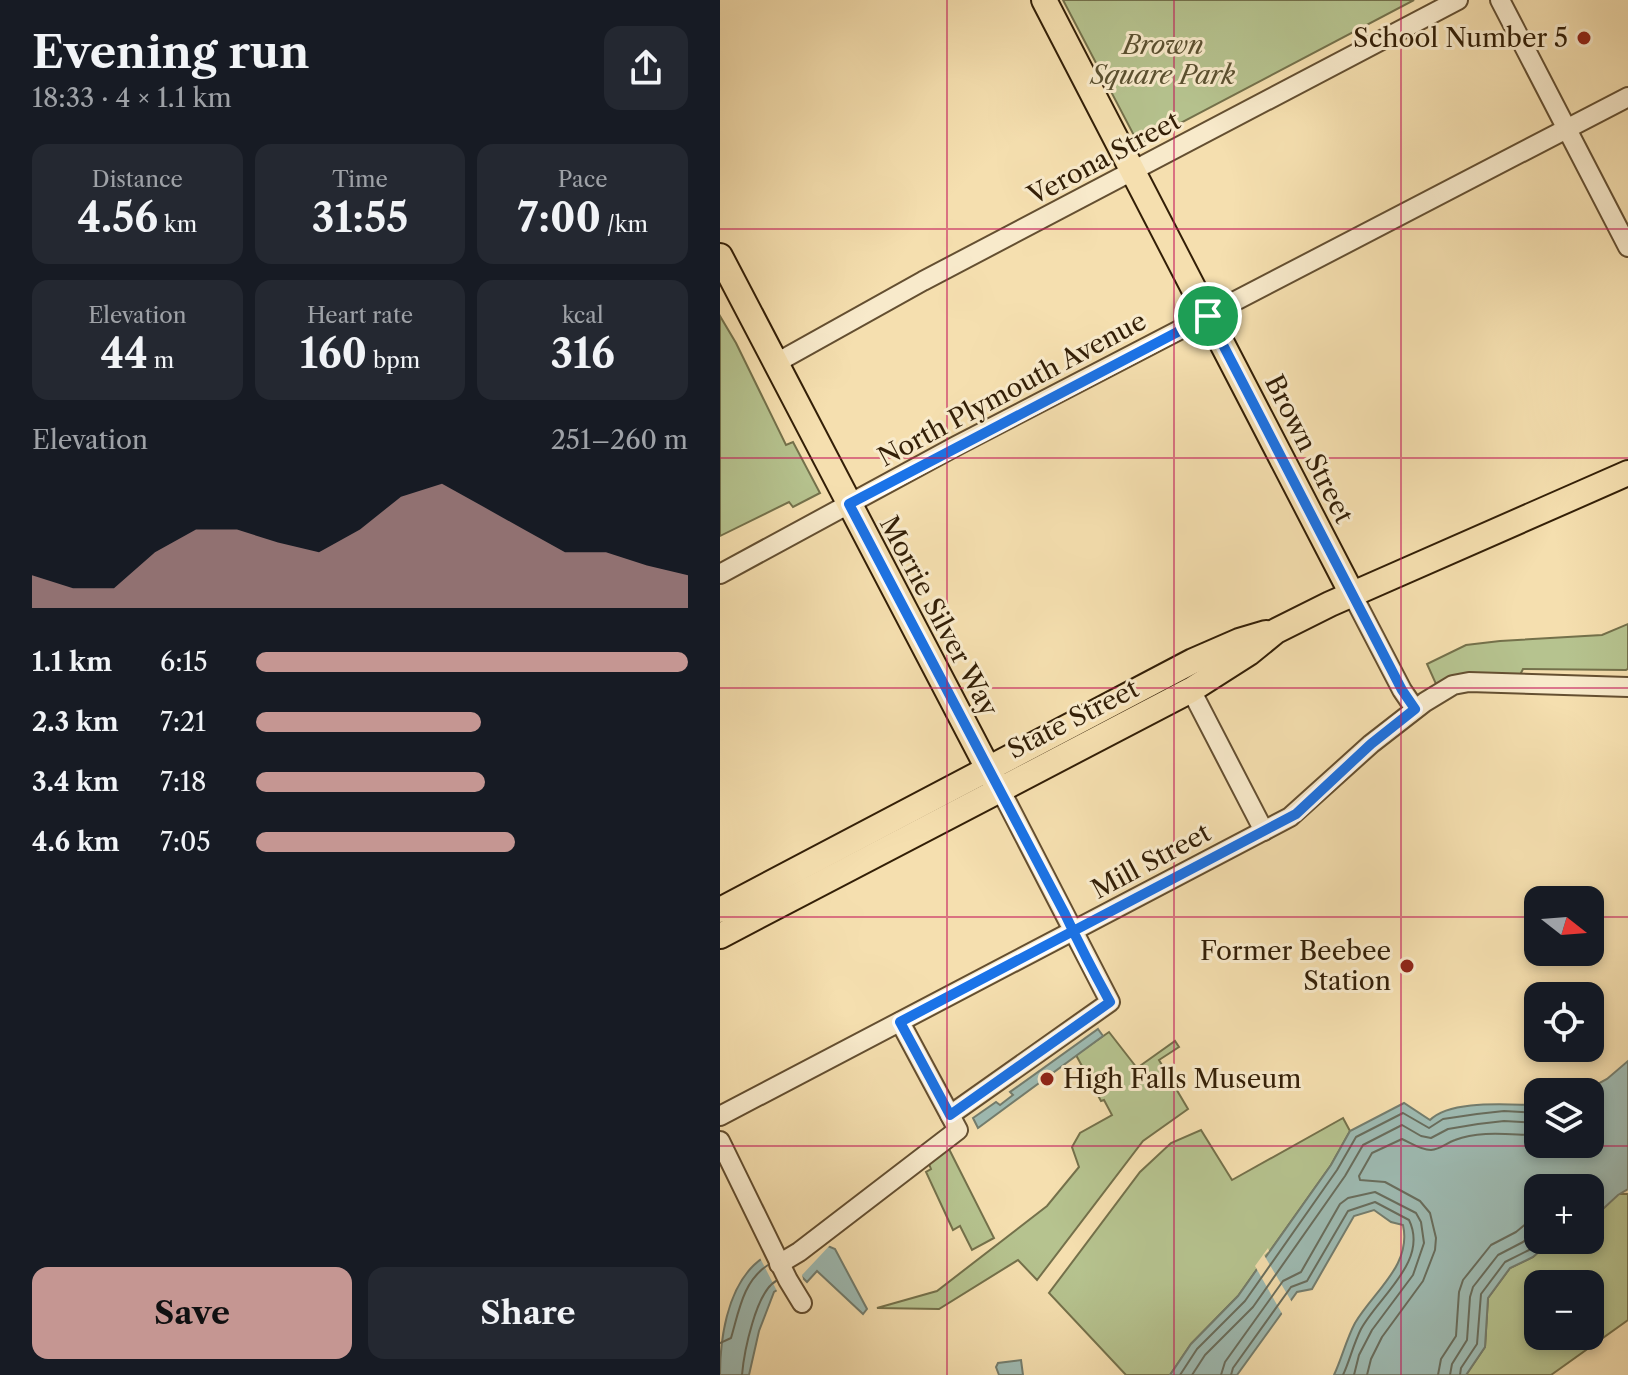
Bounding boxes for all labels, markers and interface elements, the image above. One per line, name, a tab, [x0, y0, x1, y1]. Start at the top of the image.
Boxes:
place label: School Number 5	[1353, 22, 1568, 54]
text: Evening run	[32, 25, 309, 79]
button: share	[604, 26, 688, 110]
park label: Brown Square Park	[1089, 29, 1236, 91]
marker: School Number 5	[1575, 29, 1593, 47]
text: 18:33 · 4 × 1.1 km	[32, 82, 232, 114]
street label: Verona Street	[1021, 104, 1186, 212]
text: Distance	[92, 166, 183, 193]
text: Time	[332, 166, 388, 193]
text: Pace	[558, 166, 608, 193]
text: 4.56	[77, 193, 158, 242]
text: 31:55	[312, 193, 408, 242]
text: 7:00	[517, 193, 601, 242]
text: km	[158, 211, 197, 238]
text: /km	[601, 211, 648, 238]
pin	[1174, 282, 1242, 350]
icon: arrive	[1186, 294, 1230, 338]
text: Elevation	[88, 302, 186, 329]
text: Heart rate	[307, 302, 413, 329]
text: kcal	[562, 302, 603, 329]
street label: North Plymouth Avenue	[872, 305, 1152, 473]
text: 44	[100, 329, 148, 378]
text: 160	[300, 329, 367, 378]
text: 316	[550, 329, 615, 378]
text: m	[148, 347, 174, 374]
text: bpm	[367, 347, 420, 374]
street label: Brown Street	[1258, 369, 1360, 529]
text: Elevation	[32, 424, 148, 456]
text: 251–260 m	[551, 424, 688, 456]
street label: Morrie Silver Way	[873, 511, 1005, 722]
text: 1.1 km	[32, 646, 112, 678]
text: 6:15	[160, 646, 208, 678]
street label: State Street	[1002, 672, 1145, 766]
text: 2.3 km	[32, 706, 119, 738]
text: 7:21	[160, 706, 206, 738]
text: 3.4 km	[32, 766, 119, 798]
text: 7:18	[160, 766, 206, 798]
street label: Mill Street	[1086, 816, 1217, 906]
text: 4.6 km	[32, 826, 120, 858]
text: 7:05	[160, 826, 211, 858]
north arrow	[1524, 886, 1604, 966]
map controls	[1524, 886, 1604, 1350]
place label: Former Beebee Station	[1200, 935, 1391, 997]
marker: Former Beebee Station	[1398, 957, 1416, 975]
button: locate	[1524, 982, 1604, 1062]
place label: High Falls Museum	[1063, 1063, 1301, 1095]
marker: High Falls Museum	[1038, 1070, 1056, 1088]
button: layers	[1524, 1078, 1604, 1158]
button: +	[1524, 1174, 1604, 1254]
button: Save	[32, 1267, 352, 1359]
button: Share	[368, 1267, 688, 1359]
button: −	[1524, 1270, 1604, 1350]

